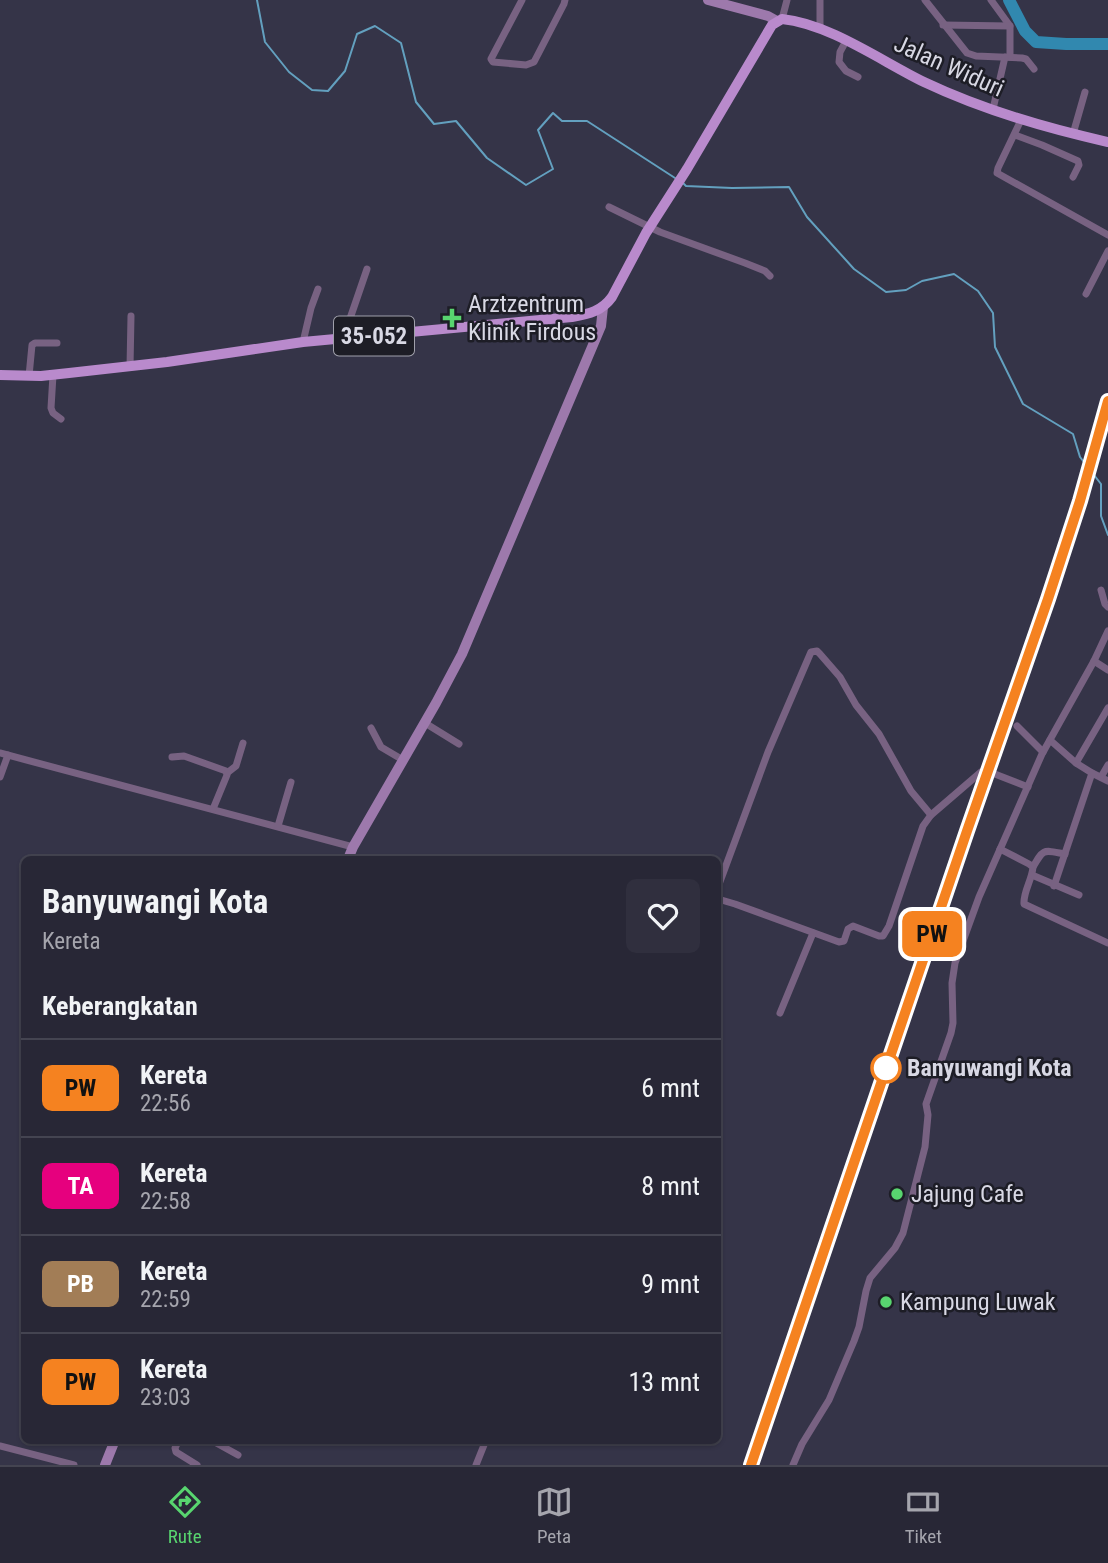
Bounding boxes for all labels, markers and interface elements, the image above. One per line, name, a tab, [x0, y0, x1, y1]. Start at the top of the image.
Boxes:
street label: Jalan Widuri	[890, 29, 1008, 103]
place label: Arztzentrum Klinik Firdous	[468, 290, 596, 346]
marker: Arztzentrum Klinik Firdous	[442, 308, 462, 328]
road number: 35-052	[334, 316, 414, 356]
button: heart	[626, 879, 700, 953]
text: Banyuwangi Kota	[42, 882, 268, 921]
line badge: PW	[900, 911, 964, 957]
text: PW	[916, 920, 948, 948]
text: Kereta	[42, 928, 100, 955]
text: Keberangkatan	[42, 991, 198, 1021]
marker: Banyuwangi Kota	[871, 1053, 901, 1083]
place label: Banyuwangi Kota	[907, 1054, 1072, 1082]
text: Kereta	[140, 1060, 208, 1090]
text: 6 mnt	[641, 1073, 700, 1103]
text: PW	[65, 1074, 96, 1102]
text: 22:56	[140, 1090, 191, 1117]
text: Kereta	[140, 1158, 208, 1188]
text: 8 mnt	[641, 1171, 700, 1201]
text: TA	[68, 1172, 93, 1200]
place label: Jajung Cafe	[911, 1180, 1024, 1208]
marker: Jajung Cafe	[889, 1186, 905, 1202]
text: 22:58	[140, 1188, 191, 1215]
text: Kereta	[140, 1256, 208, 1286]
text: 9 mnt	[641, 1269, 700, 1299]
text: PB	[67, 1270, 94, 1298]
text: 22:59	[140, 1286, 191, 1313]
place label: Kampung Luwak	[900, 1288, 1056, 1316]
marker: Kampung Luwak	[878, 1294, 894, 1310]
text: Kereta	[140, 1354, 208, 1384]
text: 13 mnt	[629, 1367, 700, 1397]
text: PW	[65, 1368, 96, 1396]
text: 23:03	[140, 1384, 191, 1411]
tab: Rute	[166, 1483, 204, 1548]
tab: Peta	[535, 1483, 573, 1548]
tab: Tiket	[904, 1483, 942, 1548]

